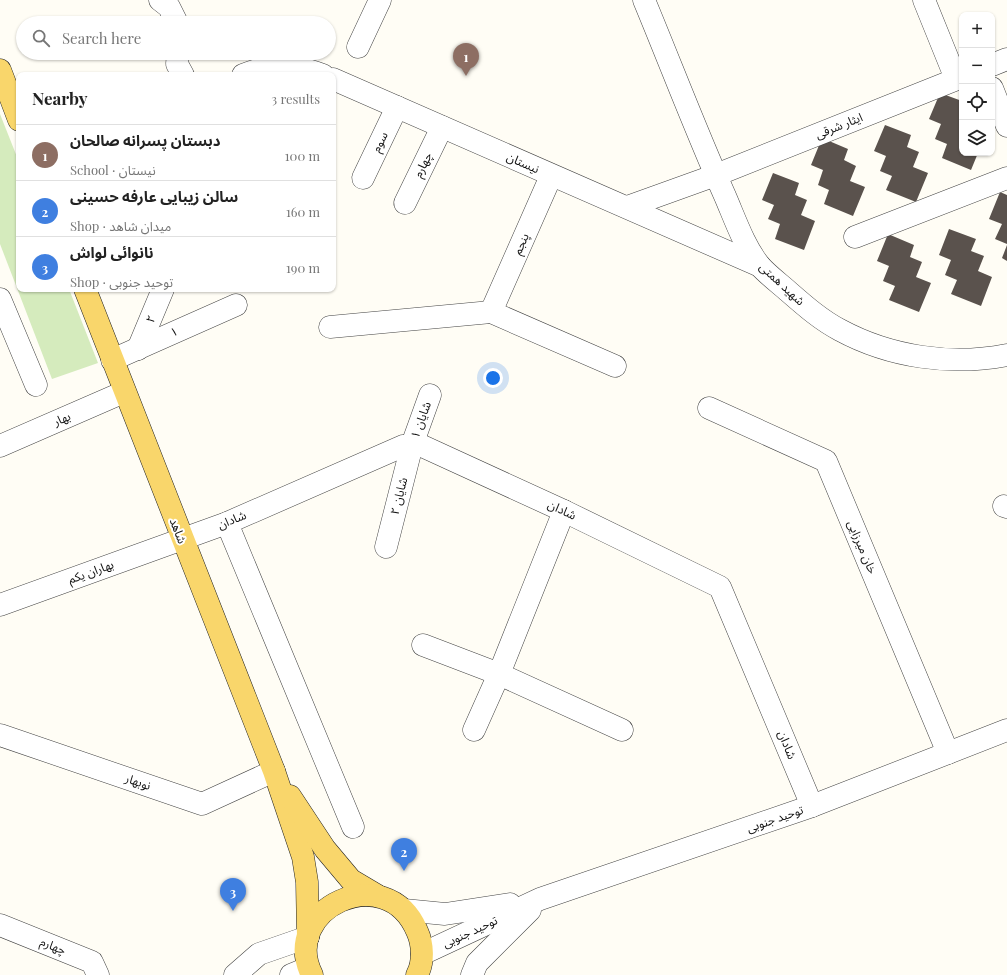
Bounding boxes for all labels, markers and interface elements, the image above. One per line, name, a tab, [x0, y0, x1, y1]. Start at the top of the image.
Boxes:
map controls	[959, 12, 995, 156]
button: +	[959, 12, 995, 48]
search box	[16, 16, 336, 60]
icon: search	[30, 27, 52, 49]
text: Search here	[62, 28, 141, 48]
pin: 1	[453, 43, 479, 76]
button: −	[959, 48, 995, 84]
button: locate	[959, 84, 995, 120]
text: Nearby	[32, 87, 87, 109]
text: 3 results	[271, 90, 320, 107]
street label: ایثار شرقی	[813, 108, 865, 142]
button: layers	[959, 120, 995, 156]
street label: سوم	[367, 129, 393, 155]
text: دبستان پسرانه صالحان	[70, 130, 221, 150]
text: 1	[43, 147, 47, 164]
text: 100 m	[285, 147, 320, 164]
street label: نيستان	[505, 148, 542, 176]
street label: چهارم	[409, 149, 437, 181]
text: School · نيستان	[70, 161, 156, 178]
text: سالن زیبایی عارفه حسینی	[70, 186, 238, 206]
text: 2	[42, 203, 48, 220]
text: 160 m	[286, 203, 320, 220]
text: Shop · میدان شاهد	[70, 217, 171, 234]
street label: پنجم	[508, 230, 534, 258]
text: نانوائی لواش	[70, 242, 153, 262]
street label: شهید همتی	[757, 258, 809, 308]
text: 3	[42, 259, 48, 276]
text: 190 m	[286, 259, 320, 276]
text: Shop · توحید جنوبی	[70, 273, 173, 290]
street label: ۲	[141, 312, 159, 325]
street label: ۱	[167, 322, 180, 340]
your location	[483, 368, 503, 388]
street label: شایان ۱	[406, 399, 434, 440]
street label: بهار	[50, 407, 73, 429]
street label: شایان ۲	[386, 475, 410, 516]
street label: شادان	[546, 496, 579, 523]
street label: شادان	[215, 506, 248, 532]
street label: شاهد	[167, 516, 191, 546]
street label: خان میرزایی	[844, 517, 881, 576]
street label: بهاران یکم	[66, 555, 116, 589]
street label: شادان	[775, 728, 801, 761]
street label: نوبهار	[122, 769, 153, 793]
street label: توحید جنوبی	[744, 801, 806, 835]
pin: 2	[391, 838, 417, 871]
pin: 3	[220, 878, 246, 911]
street label: توحید جنوبی	[439, 911, 500, 951]
street label: چهارم	[37, 933, 69, 959]

